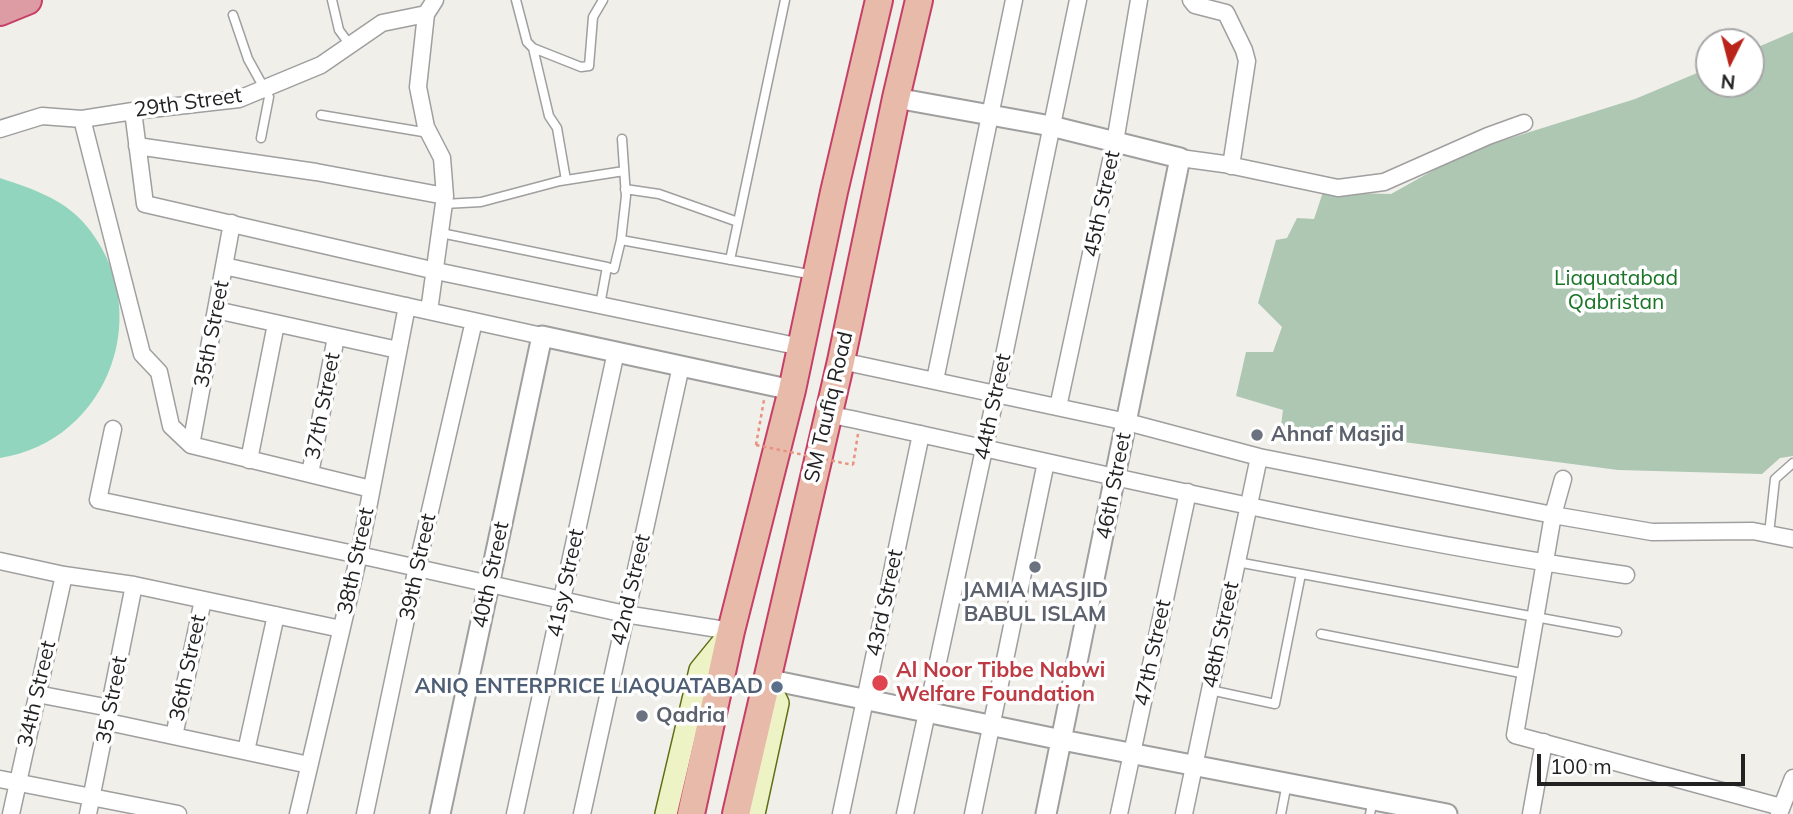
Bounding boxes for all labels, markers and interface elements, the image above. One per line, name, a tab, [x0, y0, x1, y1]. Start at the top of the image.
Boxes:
north arrow	[1695, 28, 1765, 98]
text: N	[1720, 69, 1736, 95]
street label: 29th Street	[133, 83, 243, 123]
street label: 45th Street	[1078, 148, 1126, 260]
park label: Liaquatabad Qabristan	[1554, 266, 1678, 316]
street label: 35th Street	[189, 278, 235, 390]
street label: SM Taufiq Road	[799, 329, 859, 485]
street label: 37th Street	[300, 350, 346, 462]
street label: 44th Street	[969, 351, 1017, 463]
place label: Ahnaf Masjid	[1271, 422, 1404, 448]
marker: Ahnaf Masjid	[1249, 427, 1265, 443]
street label: 46th Street	[1091, 430, 1137, 542]
street label: 38th Street	[332, 505, 380, 617]
street label: 39th Street	[394, 511, 442, 623]
street label: 40th Street	[467, 519, 515, 631]
street label: 41sy Street	[542, 527, 590, 639]
street label: 42nd Street	[606, 532, 656, 648]
street label: 43rd Street	[861, 547, 909, 659]
marker: JAMIA MASJID BABUL ISLAM	[1027, 559, 1043, 575]
place label: JAMIA MASJID BABUL ISLAM	[962, 578, 1108, 628]
street label: 48th Street	[1197, 579, 1245, 691]
street label: 47th Street	[1129, 597, 1177, 709]
street label: 36th Street	[164, 612, 212, 724]
street label: 34th Street	[13, 638, 61, 750]
street label: 35 Street	[91, 654, 133, 746]
place label: Al Noor Tibbe Nabwi Welfare Foundation	[896, 658, 1105, 708]
marker: Al Noor Tibbe Nabwi Welfare Foundation	[870, 673, 890, 693]
place label: ANIQ ENTERPRICE LIAQUATABAD	[415, 674, 763, 700]
marker: ANIQ ENTERPRICE LIAQUATABAD	[769, 679, 785, 695]
place label: Qadria	[656, 703, 725, 729]
marker: Qadria	[634, 708, 650, 724]
scale bar	[1541, 740, 1749, 784]
text: 100 m	[1550, 753, 1612, 779]

